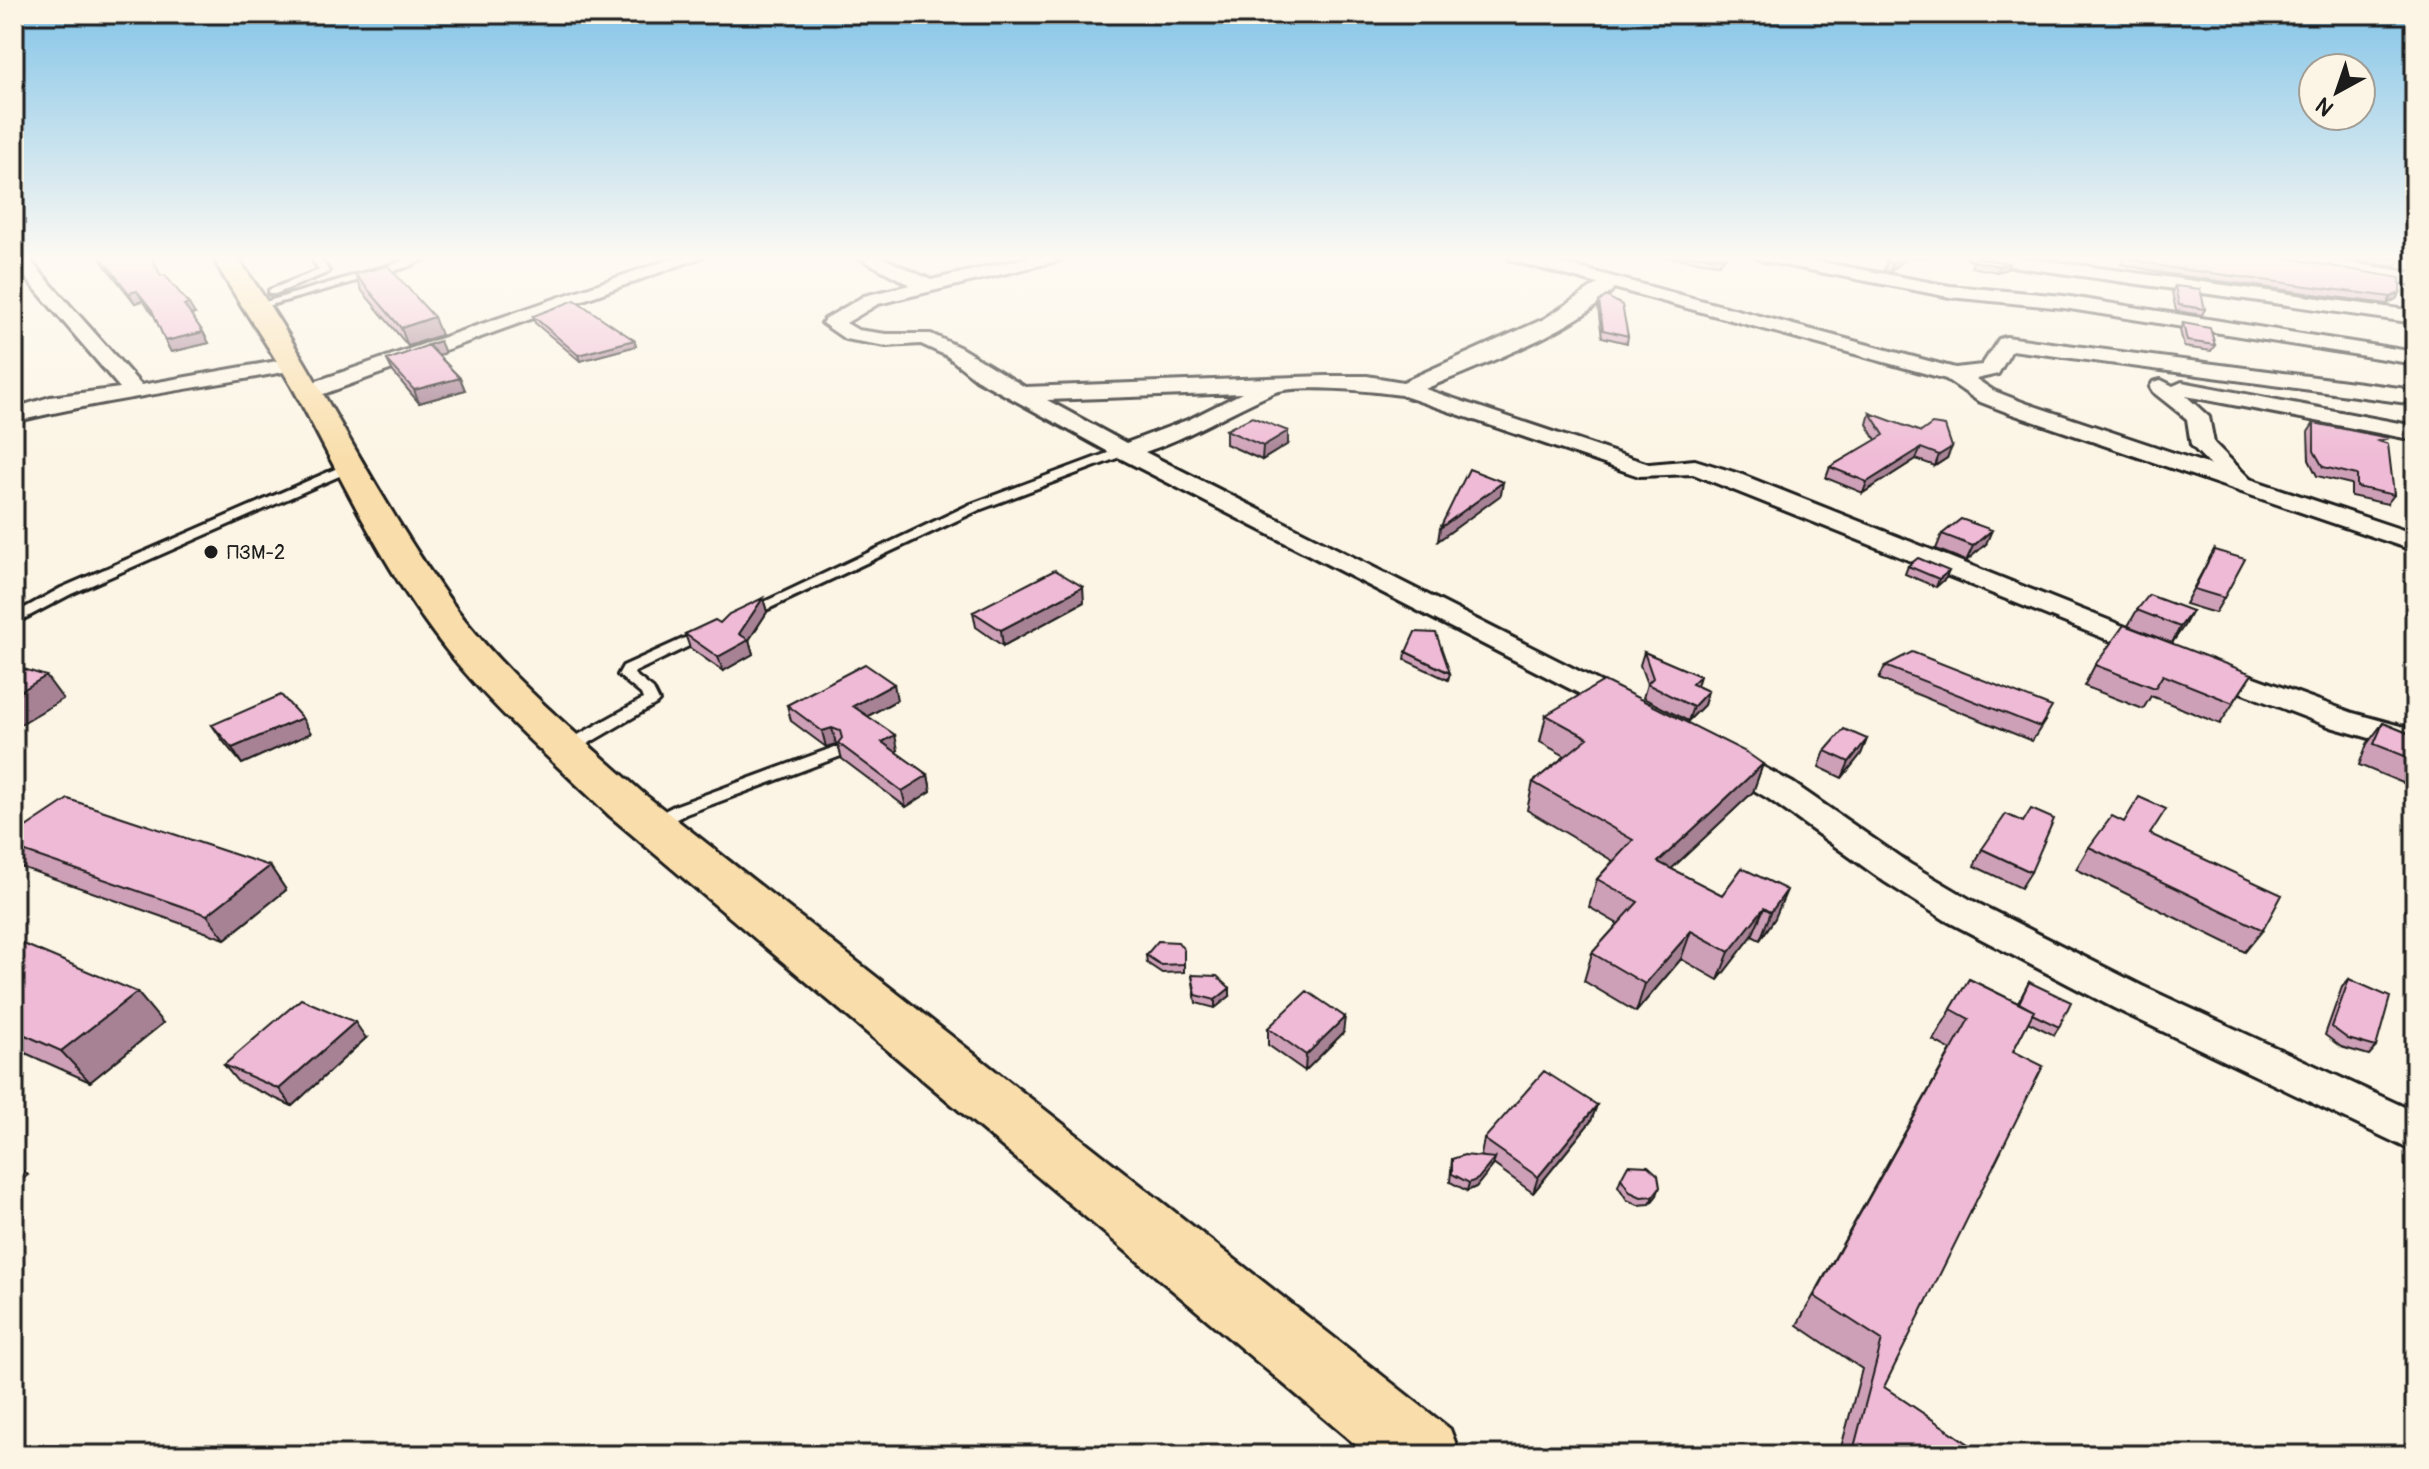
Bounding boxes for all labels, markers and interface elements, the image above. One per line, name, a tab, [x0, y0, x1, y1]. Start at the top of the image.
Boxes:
north arrow	[2297, 52, 2377, 132]
text: N	[2310, 91, 2339, 122]
place label: ПЗМ-2	[227, 540, 285, 565]
marker: ПЗМ-2	[202, 543, 220, 561]

